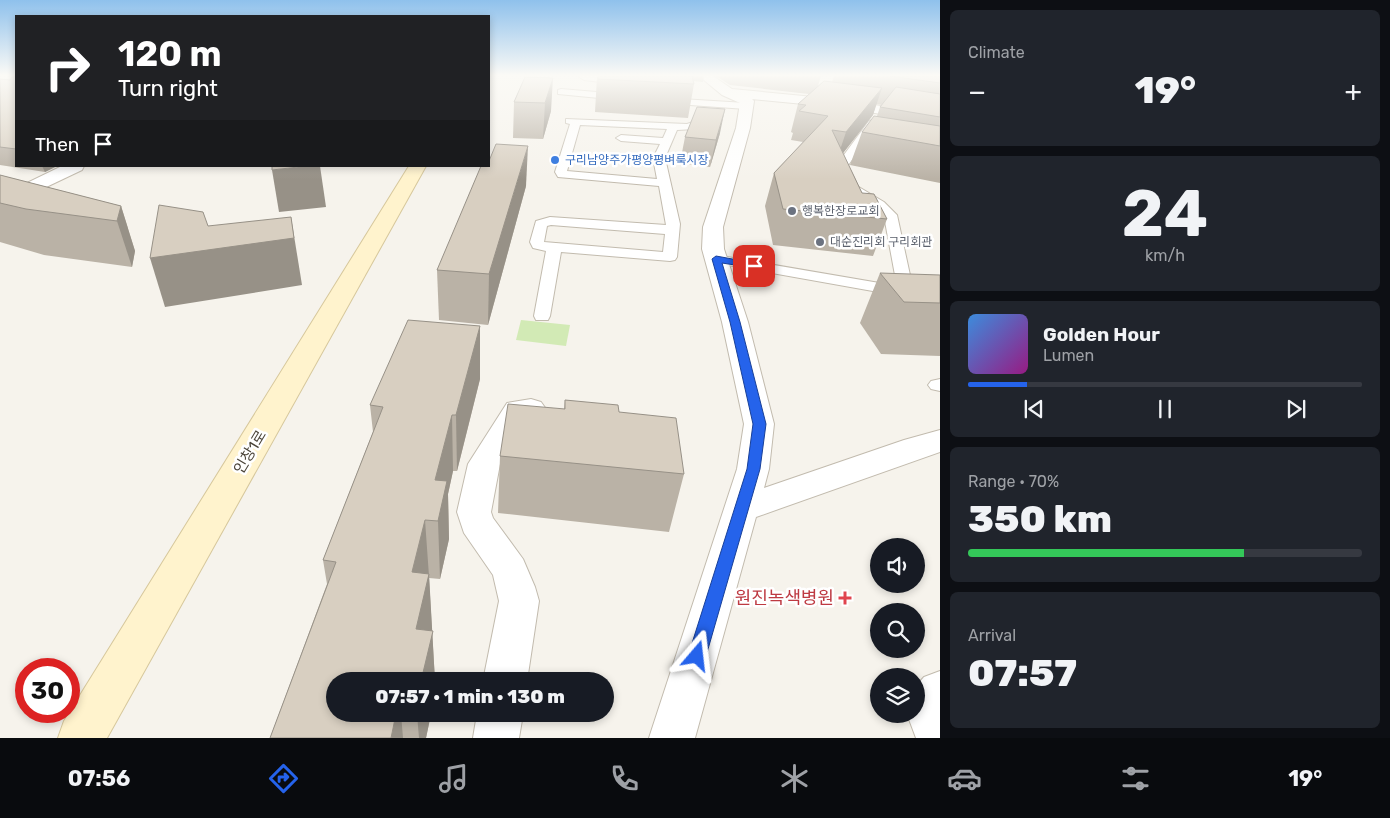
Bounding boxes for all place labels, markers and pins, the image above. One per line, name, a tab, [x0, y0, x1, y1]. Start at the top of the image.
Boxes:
place label: 구리남양주가평양평벼룩시장	[565, 153, 709, 167]
marker: 구리남양주가평양평벼룩시장	[549, 154, 561, 166]
place label: 행복한장로교회	[802, 204, 879, 218]
marker: 행복한장로교회	[786, 205, 798, 217]
place label: 대순진리회 구리회관	[830, 235, 932, 249]
marker: 대순진리회 구리회관	[814, 236, 826, 248]
pin	[733, 245, 775, 287]
place label: 원진녹색병원	[735, 587, 834, 609]
marker: 원진녹색병원	[838, 591, 852, 605]

